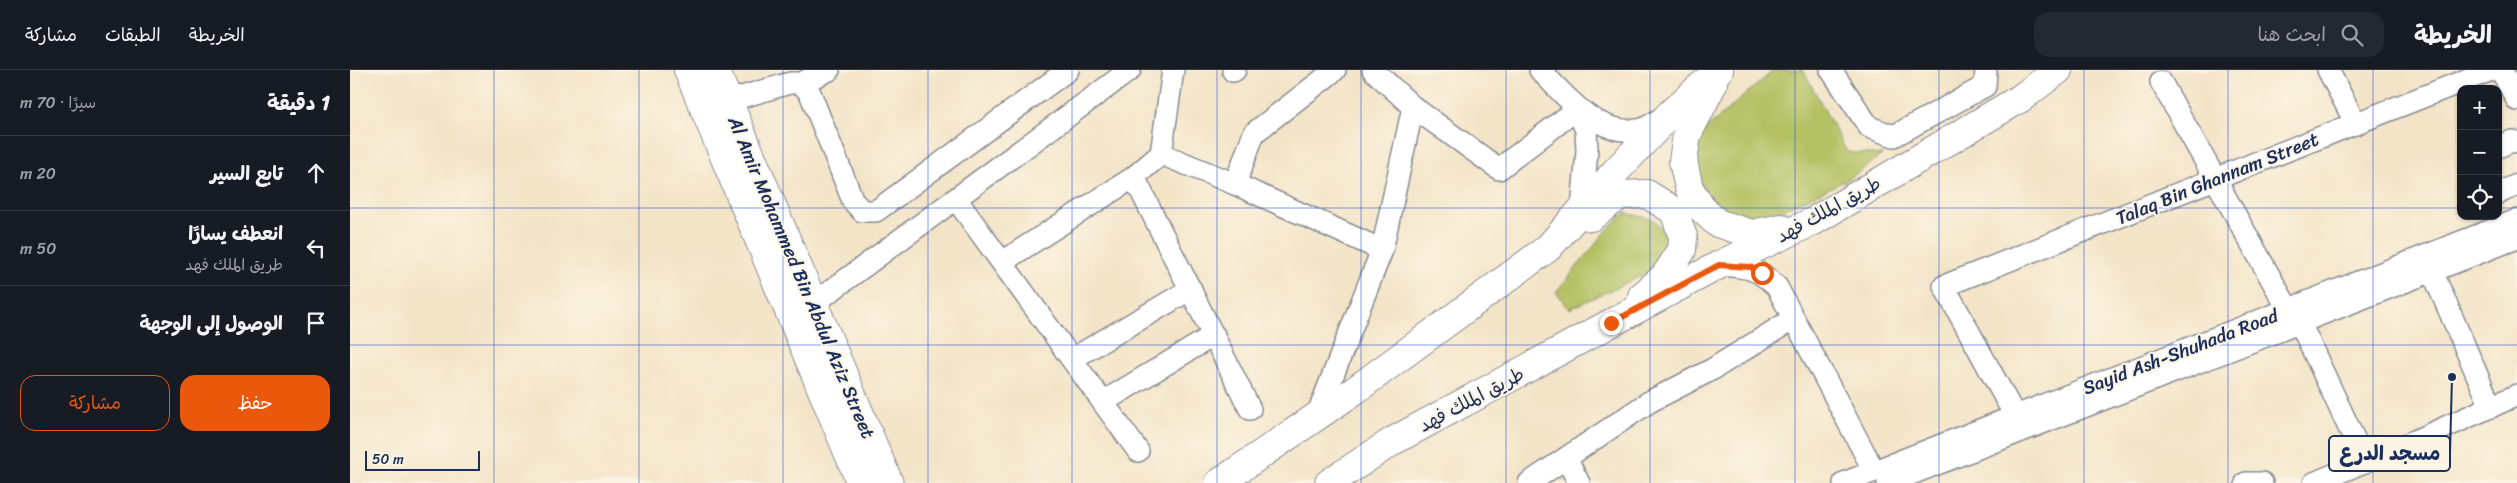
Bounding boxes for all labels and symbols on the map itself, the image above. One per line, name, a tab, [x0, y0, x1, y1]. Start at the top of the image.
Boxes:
street label: Al Amir Mohammed Bin Abdul Aziz Street	[718, 110, 885, 444]
street label: Talaq Bin Ghannam Street	[2111, 123, 2324, 234]
street label: طريق الملك فهد	[1769, 167, 1887, 252]
route start	[1751, 262, 1774, 285]
street label: Sayid Ash-Shuhada Road	[2077, 299, 2284, 404]
route end	[1600, 312, 1623, 335]
street label: طريق الملك فهد	[1412, 358, 1530, 441]
callout: مسجد الدرع	[2329, 436, 2450, 471]
text: مسجد الدرع	[2340, 436, 2440, 471]
scale bar	[365, 448, 480, 471]

